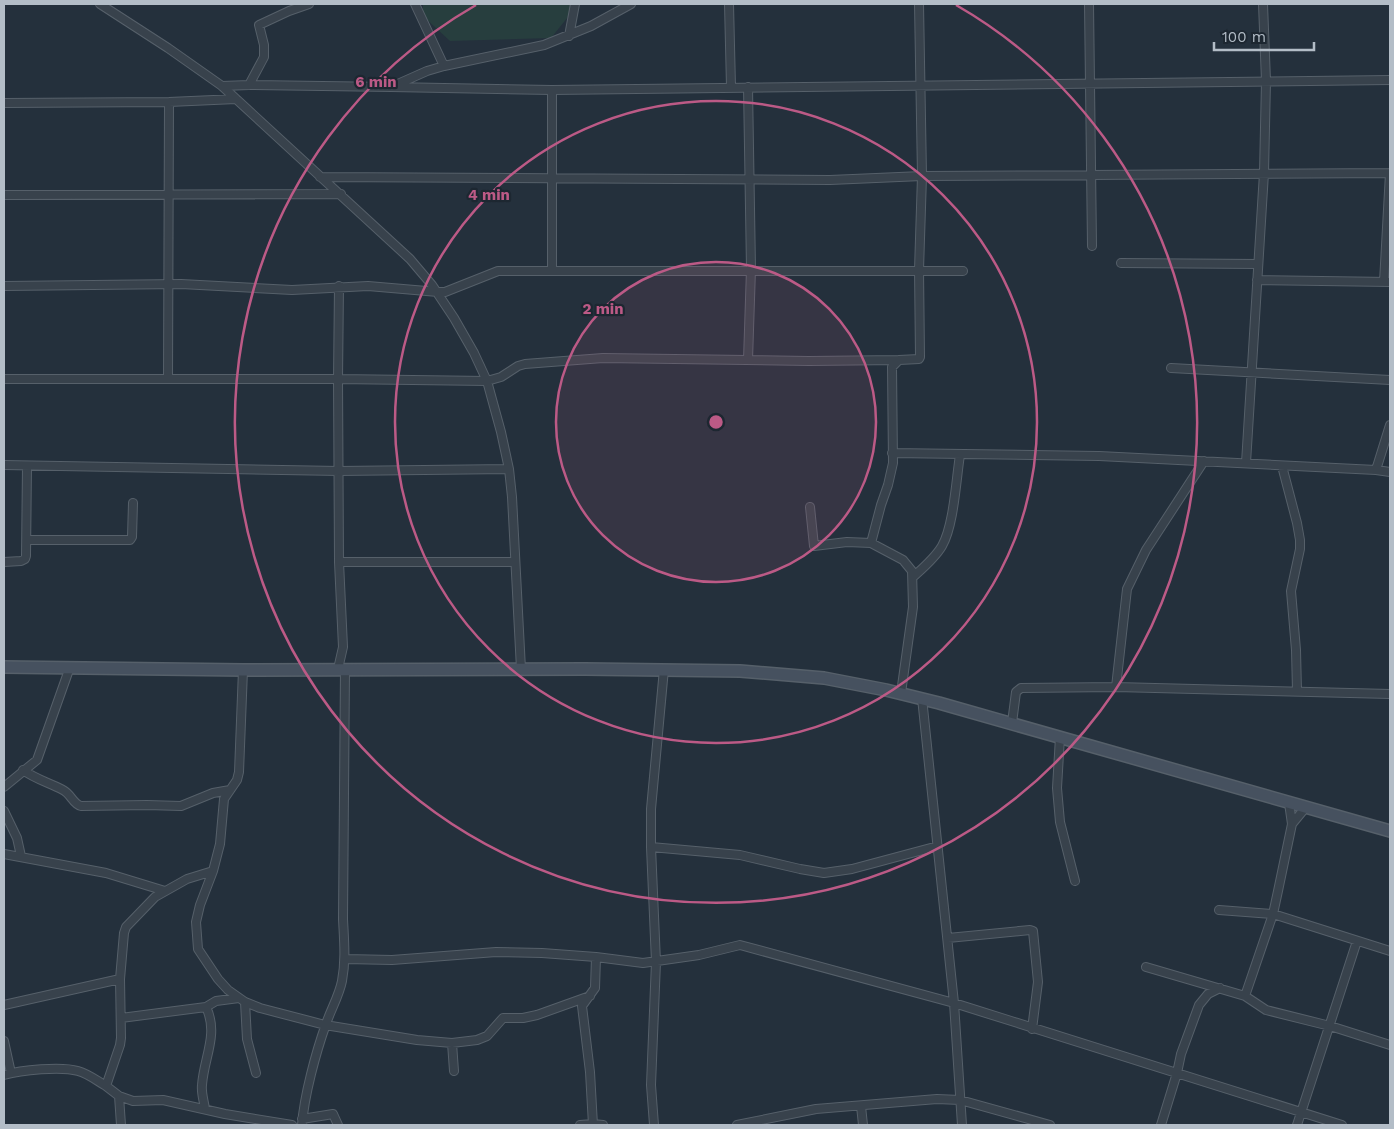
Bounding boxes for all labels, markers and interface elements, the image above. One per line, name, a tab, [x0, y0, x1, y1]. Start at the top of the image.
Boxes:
scale bar	[1214, 20, 1314, 52]
text: 100 m	[1222, 28, 1266, 46]
text: 6 min	[355, 73, 397, 91]
text: 4 min	[468, 186, 510, 204]
text: 2 min	[582, 300, 624, 318]
centre of rings	[707, 413, 725, 431]

